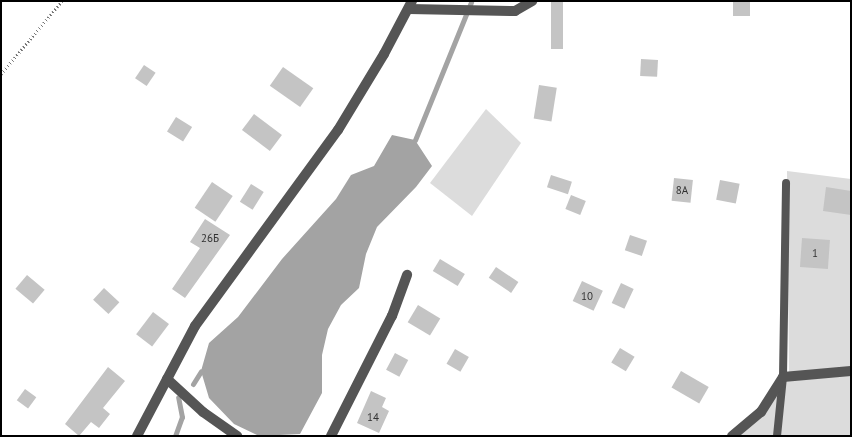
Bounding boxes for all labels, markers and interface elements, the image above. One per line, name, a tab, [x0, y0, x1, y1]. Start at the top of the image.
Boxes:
house number: 8А	[676, 183, 688, 197]
house number: 26Б	[201, 231, 219, 245]
house number: 1	[812, 246, 818, 260]
house number: 10	[581, 289, 593, 303]
house number: 14	[367, 410, 379, 424]

